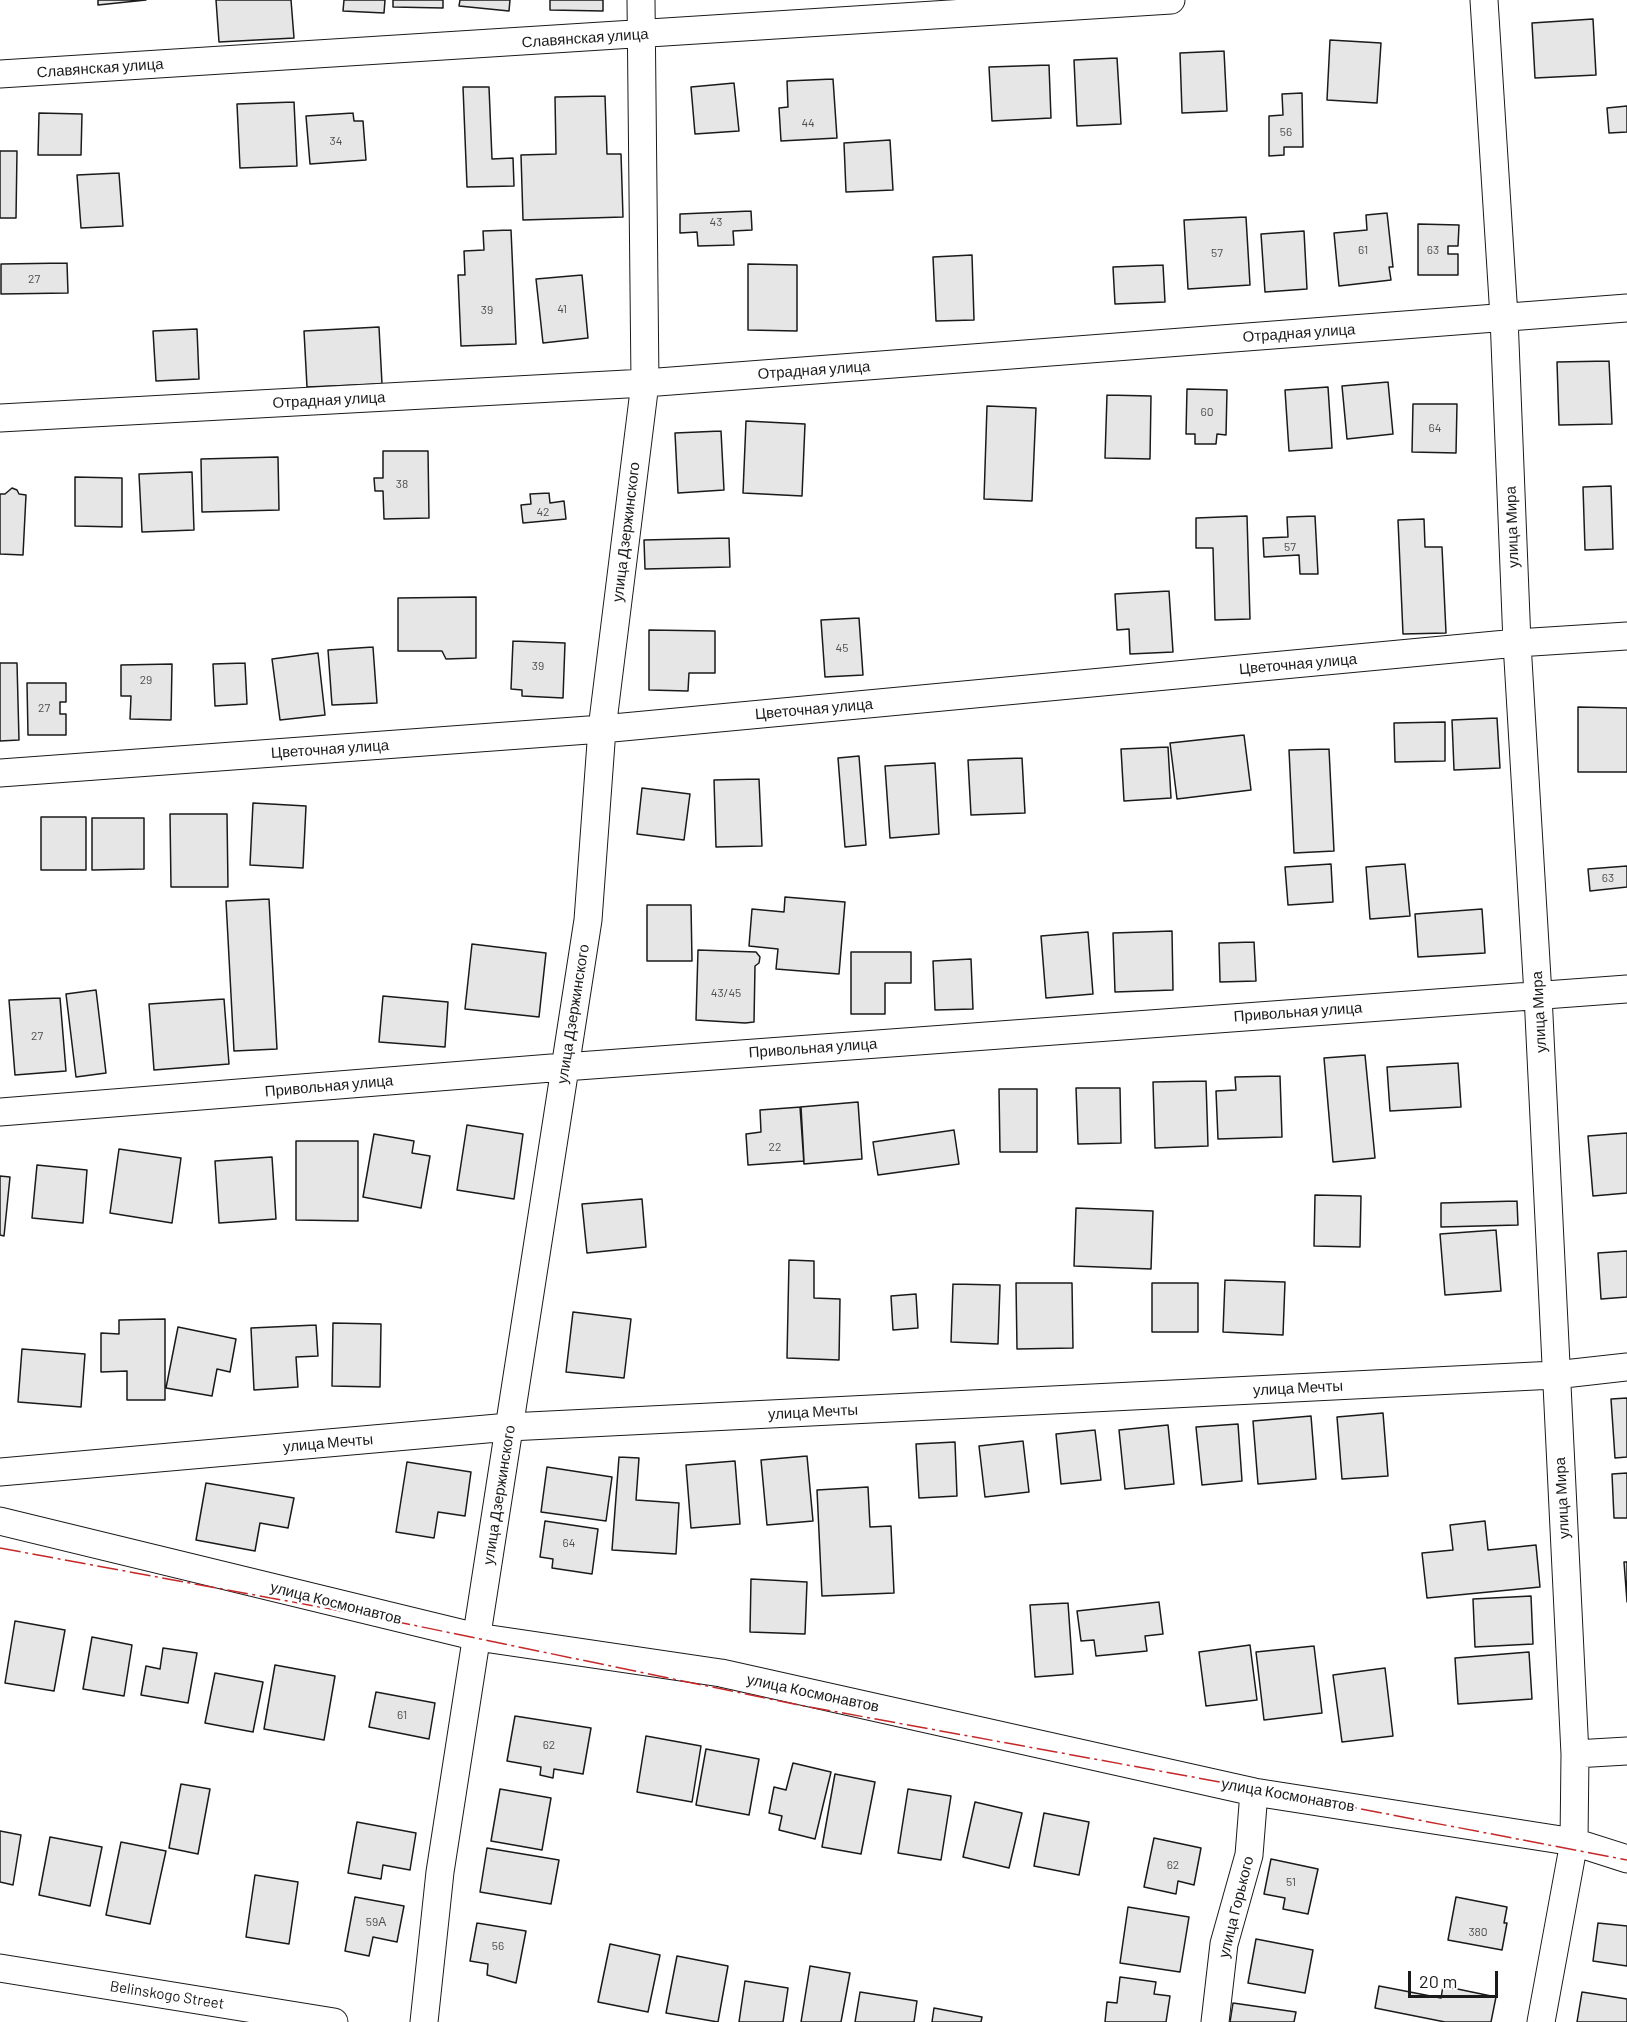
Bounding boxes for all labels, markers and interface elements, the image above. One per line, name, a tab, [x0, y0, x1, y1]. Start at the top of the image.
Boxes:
street label: Славянская улица	[521, 25, 649, 51]
street label: Славянская улица	[36, 55, 164, 81]
house number: 44	[801, 116, 815, 130]
house number: 56	[1280, 125, 1292, 139]
house number: 34	[330, 134, 342, 148]
house number: 43	[710, 215, 722, 229]
house number: 61	[1358, 243, 1368, 257]
house number: 63	[1427, 243, 1439, 257]
house number: 57	[1211, 246, 1223, 260]
house number: 27	[28, 272, 40, 286]
house number: 41	[557, 302, 567, 316]
house number: 39	[481, 303, 493, 317]
street label: Отрадная улица	[1242, 320, 1356, 346]
street label: Отрадная улица	[757, 357, 871, 383]
street label: Отрадная улица	[272, 388, 386, 412]
house number: 60	[1201, 405, 1213, 419]
house number: 64	[1429, 421, 1441, 435]
street label: улица Дзержинского	[608, 461, 644, 603]
house number: 38	[396, 477, 408, 491]
street label: улица Мира	[1502, 486, 1522, 568]
house number: 42	[536, 505, 550, 519]
house number: 57	[1284, 540, 1296, 554]
house number: 45	[836, 641, 848, 655]
street label: Цветочная улица	[1238, 650, 1358, 678]
house number: 39	[532, 659, 544, 673]
house number: 29	[140, 673, 152, 687]
street label: Цветочная улица	[754, 695, 874, 723]
house number: 27	[38, 701, 50, 715]
street label: Цветочная улица	[270, 736, 390, 762]
house number: 63	[1602, 871, 1614, 885]
street label: улица Дзержинского	[553, 943, 593, 1085]
street label: улица Мира	[1528, 971, 1550, 1053]
house number: 43/45	[711, 986, 741, 1000]
street label: Привольная улица	[1233, 999, 1363, 1025]
house number: 27	[31, 1029, 43, 1043]
street label: Привольная улица	[748, 1035, 878, 1061]
street label: Привольная улица	[264, 1071, 394, 1101]
house number: 22	[769, 1140, 781, 1154]
street label: улица Мечты	[1252, 1377, 1344, 1399]
street label: улица Мечты	[767, 1401, 859, 1423]
street label: улица Дзержинского	[479, 1424, 519, 1566]
street label: улица Мечты	[282, 1430, 374, 1456]
street label: улица Мира	[1551, 1457, 1573, 1539]
house number: 64	[563, 1536, 575, 1550]
street label: улица Космонавтов	[268, 1578, 404, 1628]
street label: улица Космонавтов	[745, 1670, 881, 1716]
house number: 61	[397, 1708, 407, 1722]
house number: 62	[543, 1738, 555, 1752]
street label: улица Космонавтов	[1220, 1774, 1356, 1816]
street label: улица Горького	[1215, 1854, 1257, 1960]
house number: 62	[1167, 1858, 1179, 1872]
house number: 51	[1286, 1875, 1296, 1889]
house number: 59А	[366, 1915, 386, 1929]
house number: 380	[1468, 1925, 1488, 1939]
house number: 56	[492, 1939, 504, 1953]
scale bar	[1411, 1959, 1501, 1997]
text: 20 m	[1419, 1970, 1457, 1992]
street label: Belinskogo Street	[109, 1977, 225, 2013]

